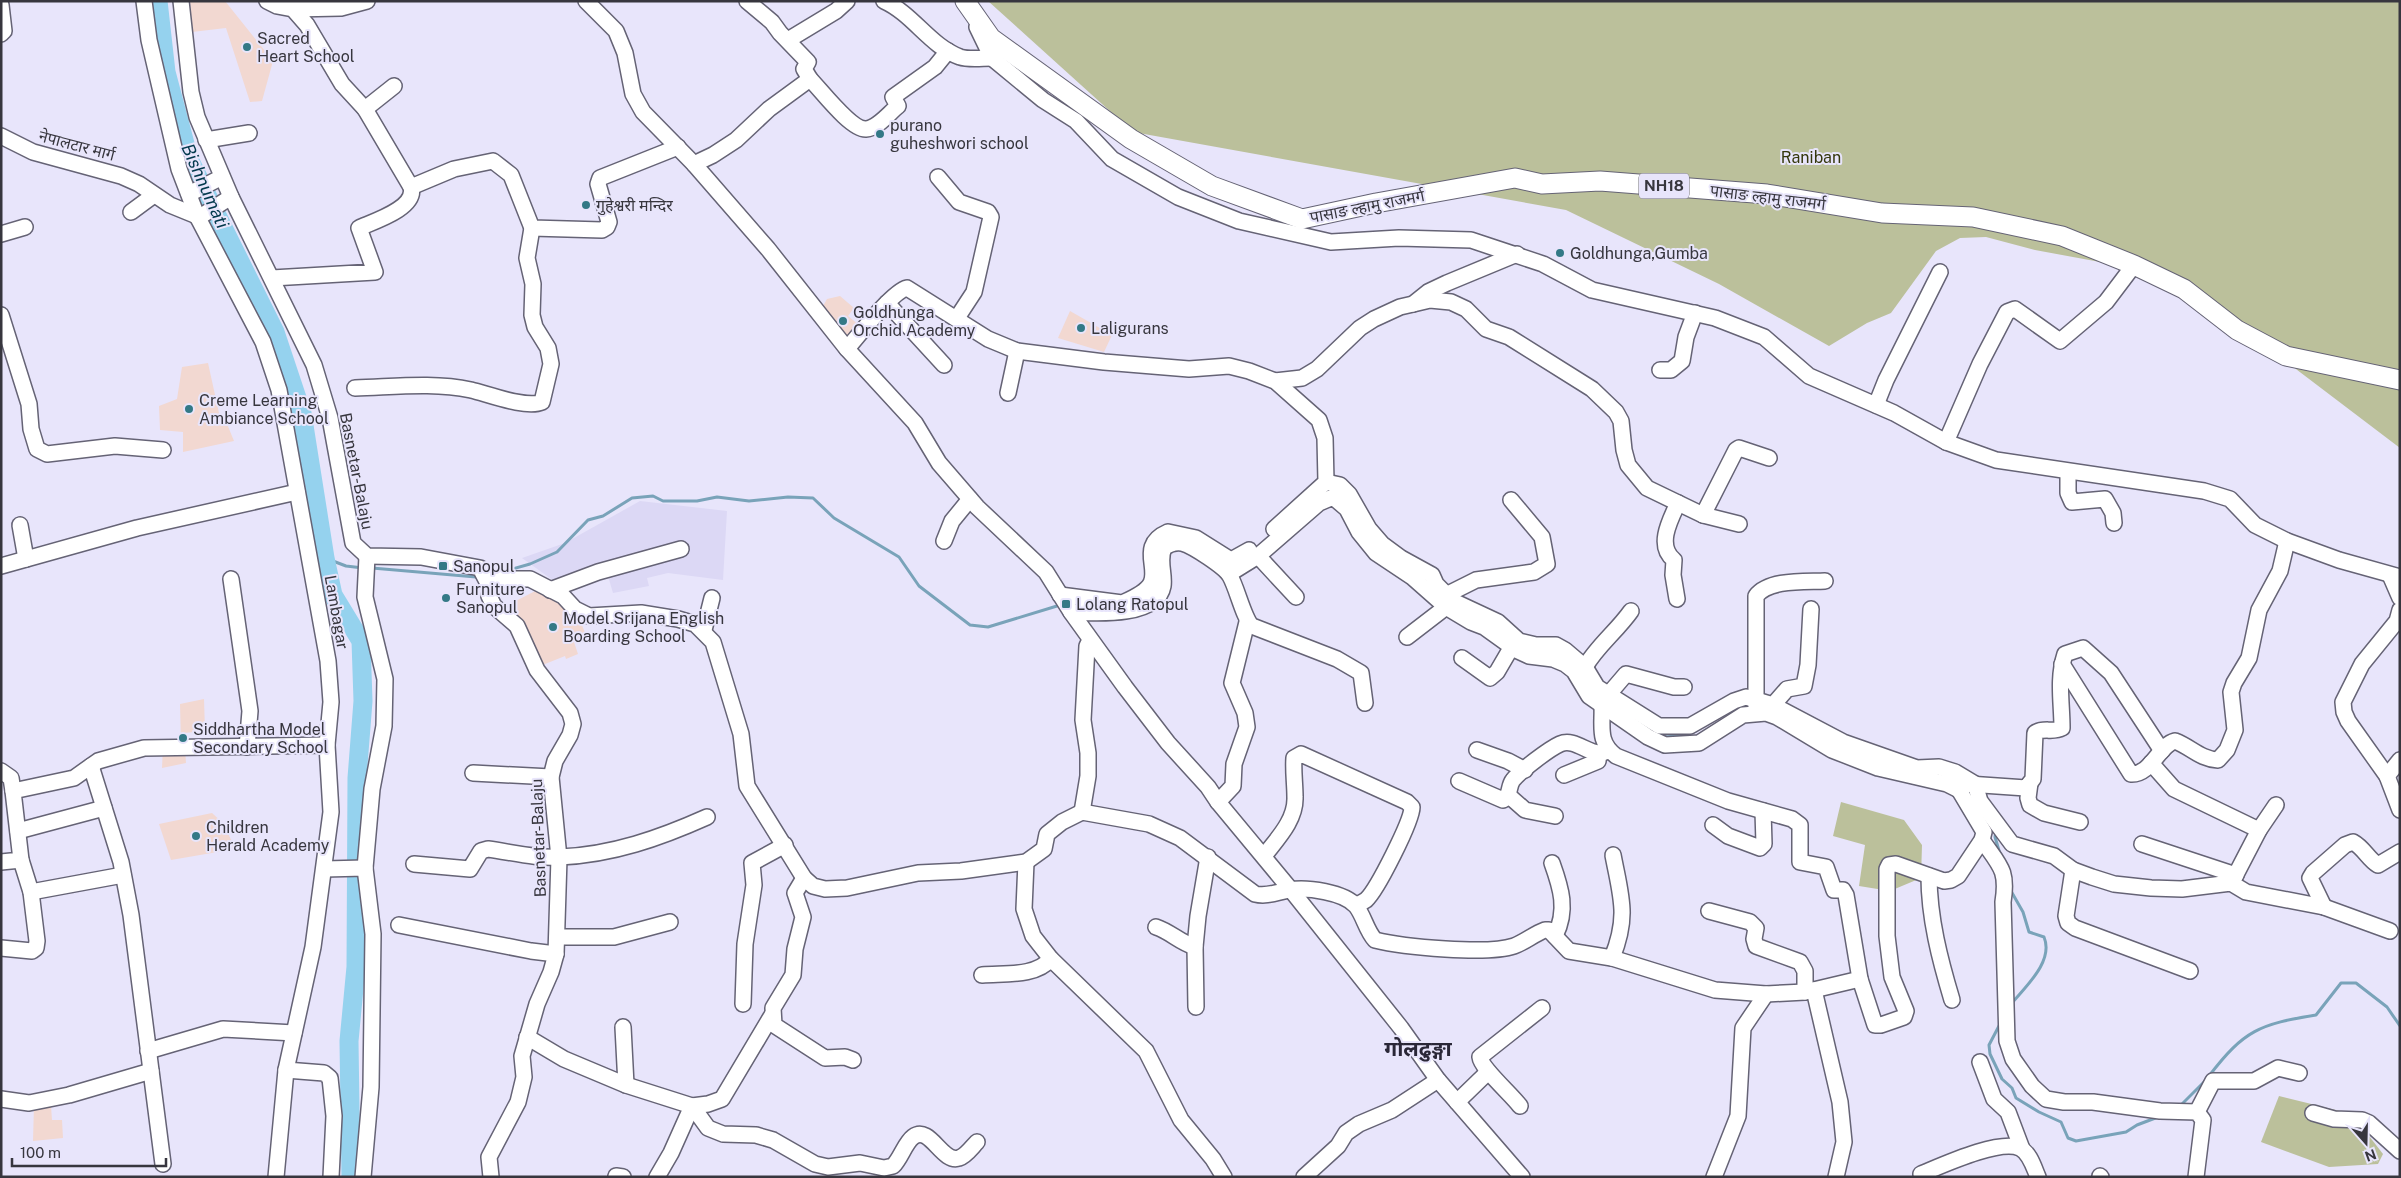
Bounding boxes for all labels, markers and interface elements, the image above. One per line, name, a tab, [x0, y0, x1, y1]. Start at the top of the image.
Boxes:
place label: Sacred Heart School	[257, 29, 355, 66]
marker: Sacred Heart School	[241, 41, 253, 53]
place label: purano guheshwori school	[890, 116, 1029, 153]
street label: नेपालटार मार्ग	[37, 126, 118, 165]
marker: purano guheshwori school	[874, 128, 886, 140]
water label: Bishnumati	[177, 140, 234, 232]
park label: Raniban	[1781, 148, 1841, 167]
road number: NH18	[1639, 174, 1689, 198]
street label: पासाङ ल्हामु राजमर्ग	[1709, 181, 1828, 215]
street label: पासाङ ल्हामु राजमर्ग	[1308, 186, 1427, 228]
place label: गुहेश्वरी मन्दिर	[596, 196, 673, 216]
marker: गुहेश्वरी मन्दिर	[580, 199, 592, 211]
place label: Goldhunga,Gumba	[1570, 244, 1708, 263]
marker: Goldhunga,Gumba	[1554, 247, 1566, 259]
place label: Goldhunga Orchid Academy	[853, 303, 976, 340]
marker: Goldhunga Orchid Academy	[837, 315, 849, 327]
place label: Laligurans	[1091, 319, 1169, 338]
marker: Laligurans	[1075, 322, 1087, 334]
place label: Creme Learning Ambiance School	[199, 391, 329, 428]
marker: Creme Learning Ambiance School	[183, 403, 195, 415]
street label: Basnetar-Balaju	[336, 411, 377, 531]
place label: Sanopul	[453, 557, 515, 576]
marker: Sanopul	[437, 560, 449, 572]
street label: Lambagar	[321, 574, 352, 651]
place label: Furniture Sanopul	[456, 580, 525, 617]
marker: Furniture Sanopul	[440, 592, 452, 604]
place label: Lolang Ratopul	[1076, 595, 1189, 614]
marker: Lolang Ratopul	[1060, 598, 1072, 610]
place label: Model Srijana English Boarding School	[563, 609, 724, 646]
marker: Model Srijana English Boarding School	[547, 621, 559, 633]
place label: Siddhartha Model Secondary School	[193, 720, 329, 757]
marker: Siddhartha Model Secondary School	[177, 732, 189, 744]
street label: Basnetar-Balaju	[527, 778, 550, 898]
place label: Children Herald Academy	[206, 818, 330, 855]
marker: Children Herald Academy	[190, 830, 202, 842]
district label: गोलढुङ्गा	[1384, 1036, 1453, 1062]
north arrow	[2341, 1118, 2391, 1168]
scale bar	[12, 1136, 166, 1168]
text: 100 m	[20, 1144, 61, 1161]
text: N	[2363, 1146, 2378, 1165]

